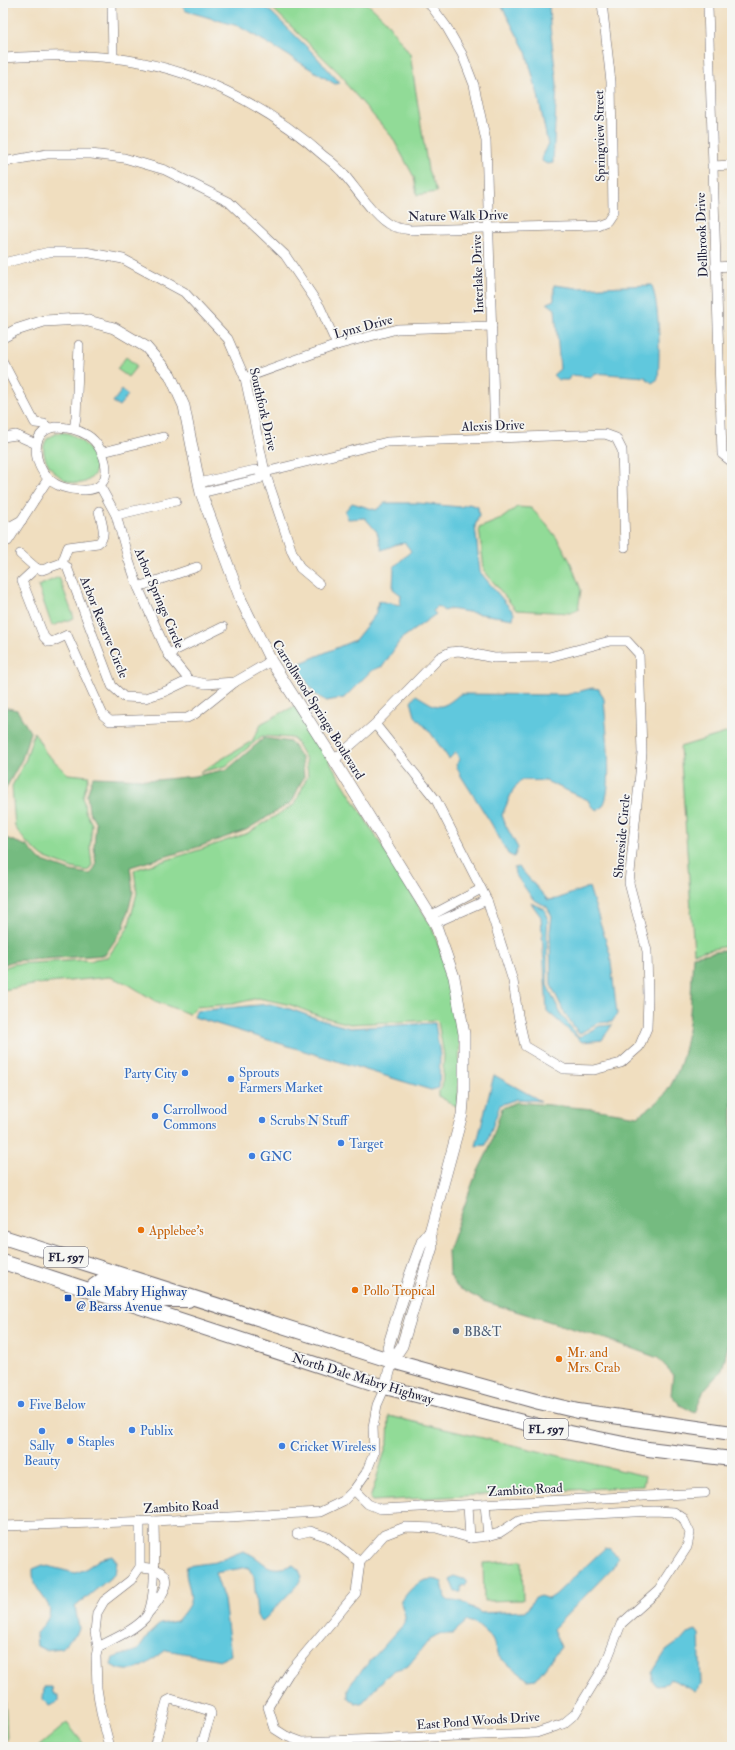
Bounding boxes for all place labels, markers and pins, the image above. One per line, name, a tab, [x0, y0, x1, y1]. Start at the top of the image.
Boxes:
place label: Sprouts Farmers Market	[239, 1065, 323, 1096]
place label: Party City	[124, 1066, 177, 1083]
marker: Party City	[180, 1068, 190, 1078]
marker: Sprouts Farmers Market	[226, 1074, 236, 1084]
place label: Carrollwood Commons	[163, 1102, 228, 1133]
marker: Carrollwood Commons	[150, 1111, 160, 1121]
place label: Scrubs N Stuff	[270, 1113, 350, 1129]
marker: Scrubs N Stuff	[257, 1115, 267, 1125]
place label: Target	[349, 1136, 383, 1152]
marker: Target	[336, 1138, 346, 1148]
place label: GNC	[260, 1149, 292, 1165]
marker: GNC	[247, 1151, 257, 1161]
place label: Applebee's	[148, 1223, 204, 1240]
marker: Applebee's	[136, 1225, 146, 1235]
place label: Pollo Tropical	[363, 1283, 436, 1300]
place label: Dale Mabry Highway @ Bearss Avenue	[76, 1284, 187, 1315]
marker: Pollo Tropical	[350, 1285, 360, 1295]
marker: Dale Mabry Highway @ Bearss Avenue	[63, 1293, 73, 1303]
place label: BB&T	[464, 1324, 502, 1340]
marker: BB&T	[451, 1326, 461, 1336]
place label: Mr. and Mrs. Crab	[567, 1345, 620, 1376]
marker: Mr. and Mrs. Crab	[554, 1354, 564, 1364]
place label: Five Below	[29, 1397, 87, 1413]
marker: Five Below	[16, 1399, 26, 1409]
place label: Publix	[140, 1423, 173, 1439]
marker: Publix	[127, 1425, 137, 1435]
marker: Sally Beauty	[37, 1426, 47, 1436]
place label: Staples	[78, 1434, 115, 1451]
marker: Staples	[65, 1436, 75, 1446]
place label: Sally Beauty	[24, 1438, 60, 1470]
place label: Cricket Wireless	[290, 1439, 376, 1455]
marker: Cricket Wireless	[277, 1441, 287, 1451]

